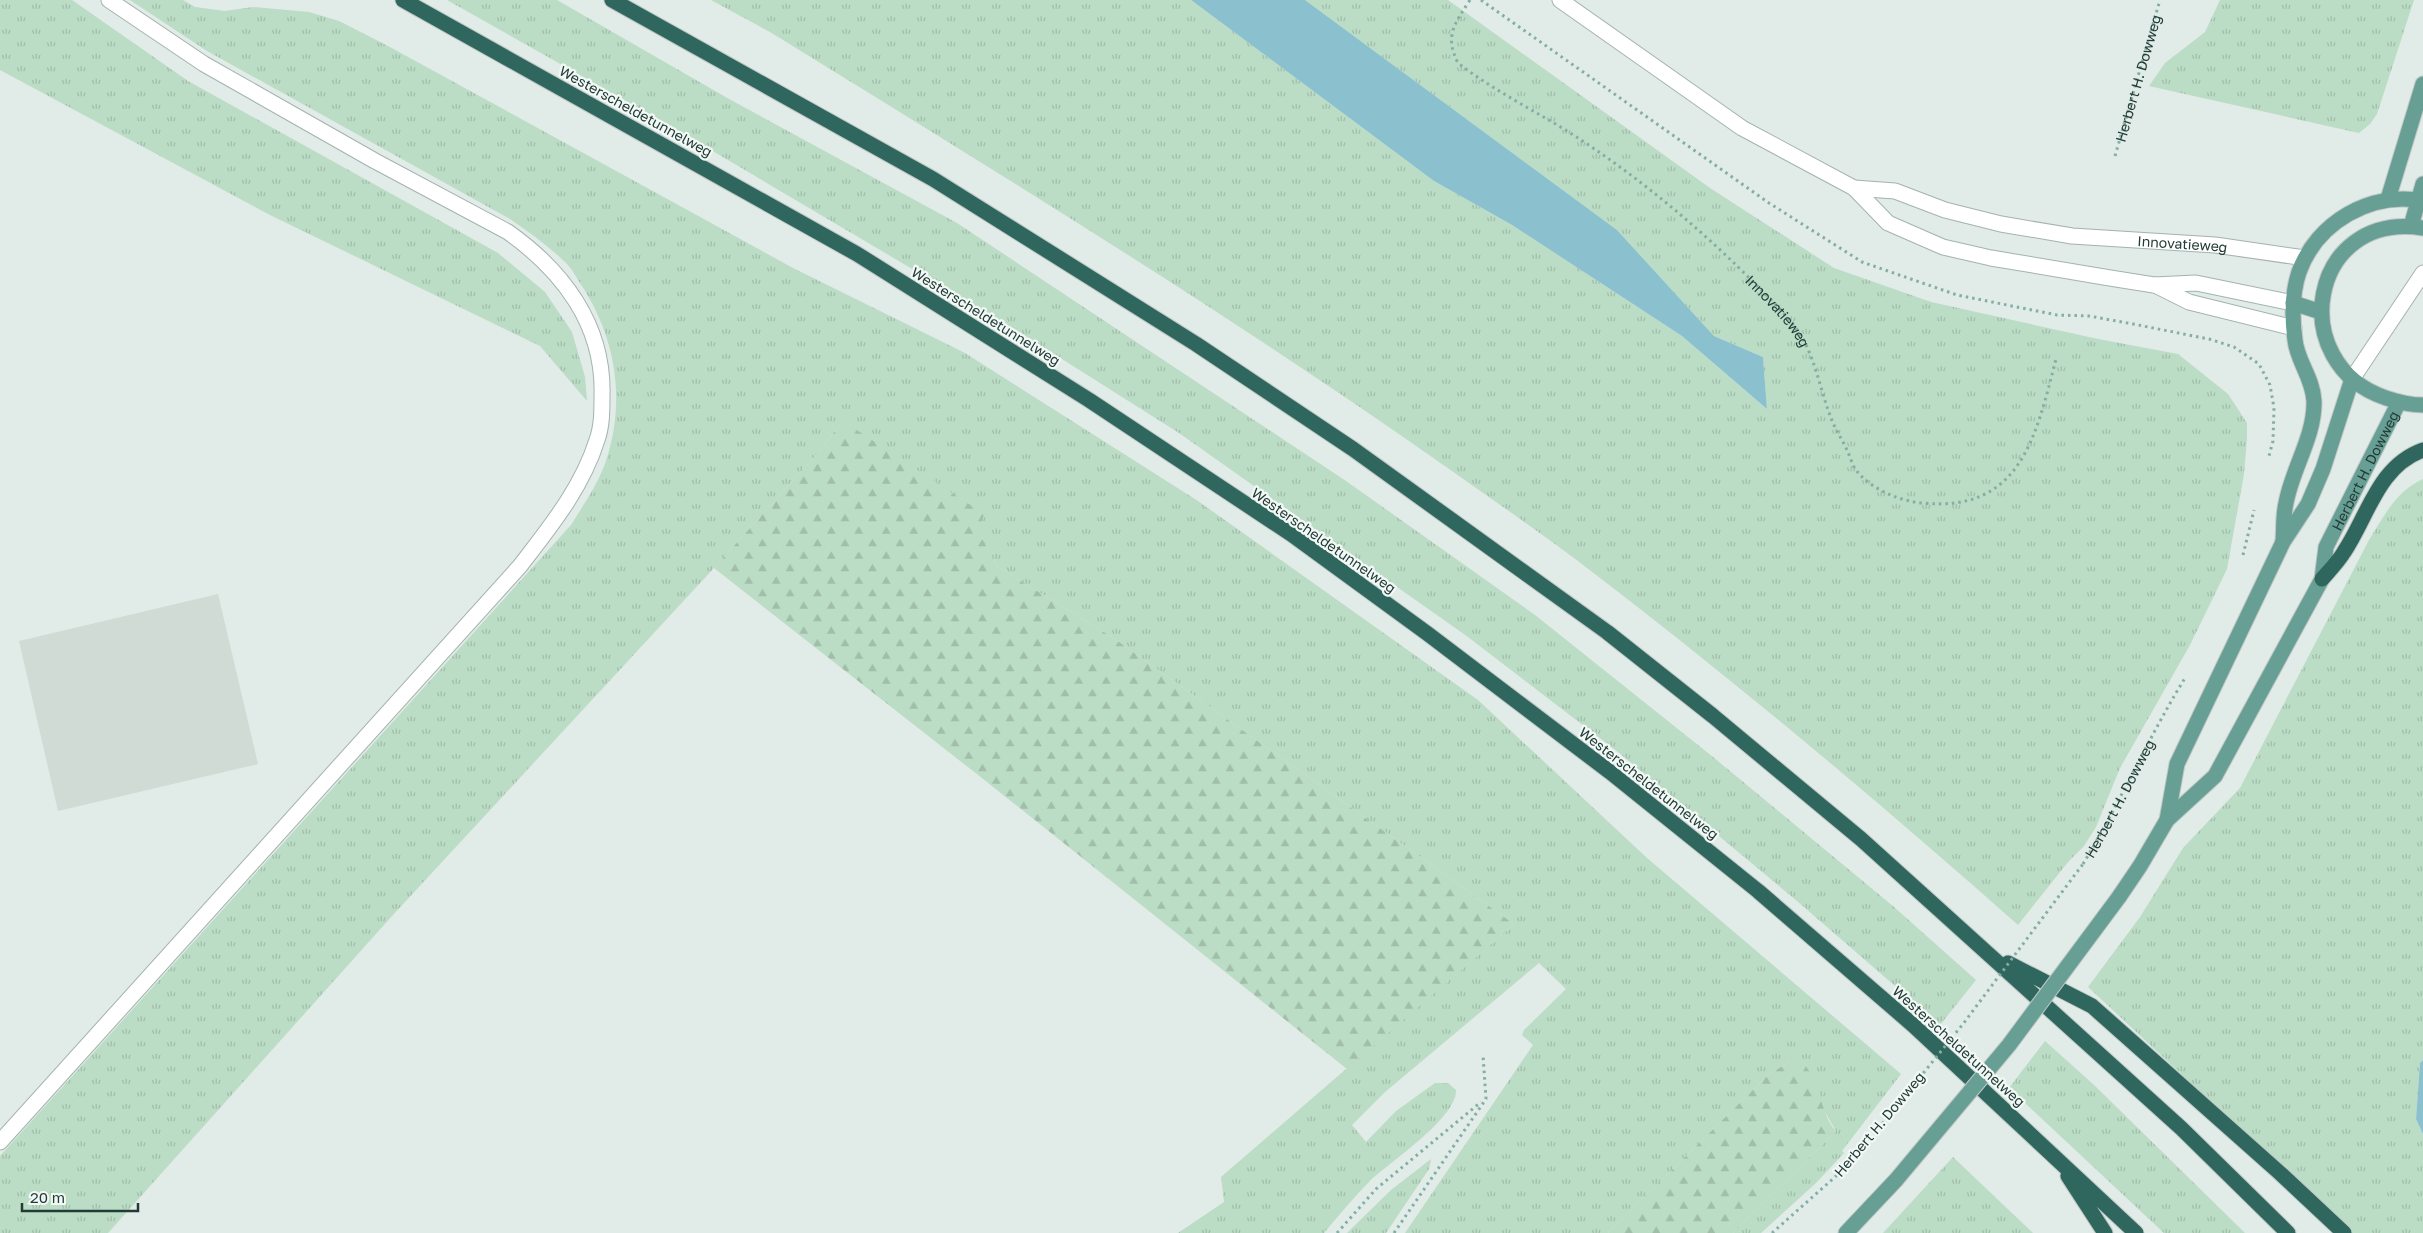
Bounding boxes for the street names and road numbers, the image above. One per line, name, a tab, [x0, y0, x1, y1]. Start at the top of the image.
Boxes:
street label: Herbert H. Dowweg	[2111, 13, 2164, 144]
street label: Westerscheldetunnelweg	[557, 62, 715, 160]
street label: Innovatieweg	[2137, 232, 2229, 255]
street label: Westerscheldetunnelweg	[909, 263, 1063, 369]
street label: Innovatieweg	[1743, 271, 1814, 350]
street label: Herbert H. Dowweg	[2327, 408, 2402, 533]
street label: Westerscheldetunnelweg	[1249, 484, 1399, 596]
street label: Westerscheldetunnelweg	[1576, 723, 1722, 843]
street label: Herbert H. Dowweg	[2080, 736, 2157, 860]
street label: Westerscheldetunnelweg	[1889, 982, 2029, 1110]
street label: Herbert H. Dowweg	[1830, 1068, 1928, 1180]

